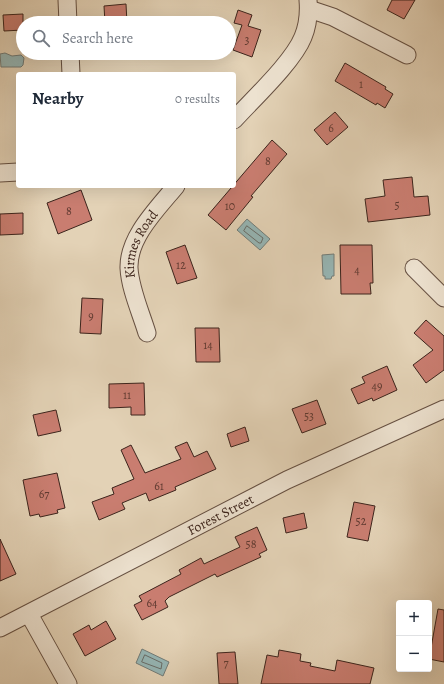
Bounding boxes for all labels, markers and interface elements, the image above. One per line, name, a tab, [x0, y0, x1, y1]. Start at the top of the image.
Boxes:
search box	[16, 16, 236, 60]
icon: search	[30, 27, 52, 49]
text: Search here	[62, 28, 133, 48]
house number: 3	[245, 32, 250, 48]
house number: 1	[359, 76, 363, 92]
text: Nearby	[32, 87, 83, 110]
text: 0 results	[175, 90, 220, 107]
house number: 6	[328, 120, 334, 136]
house number: 8	[265, 153, 271, 169]
house number: 5	[394, 197, 400, 213]
house number: 10	[225, 198, 235, 214]
house number: 8	[66, 203, 72, 219]
street label: Kirmes Road	[119, 205, 162, 280]
house number: 12	[176, 257, 186, 273]
house number: 4	[354, 262, 360, 278]
house number: 9	[88, 308, 94, 324]
house number: 14	[203, 337, 213, 353]
house number: 49	[372, 378, 382, 394]
house number: 11	[123, 387, 131, 403]
house number: 53	[304, 408, 314, 424]
house number: 61	[154, 478, 164, 494]
house number: 67	[39, 486, 50, 502]
street label: Forest Street	[184, 489, 257, 539]
house number: 52	[356, 513, 367, 529]
house number: 58	[246, 536, 257, 552]
house number: 64	[147, 595, 158, 611]
map controls	[396, 600, 432, 672]
button: +	[396, 600, 432, 636]
button: −	[396, 636, 432, 672]
house number: 7	[223, 655, 229, 671]

